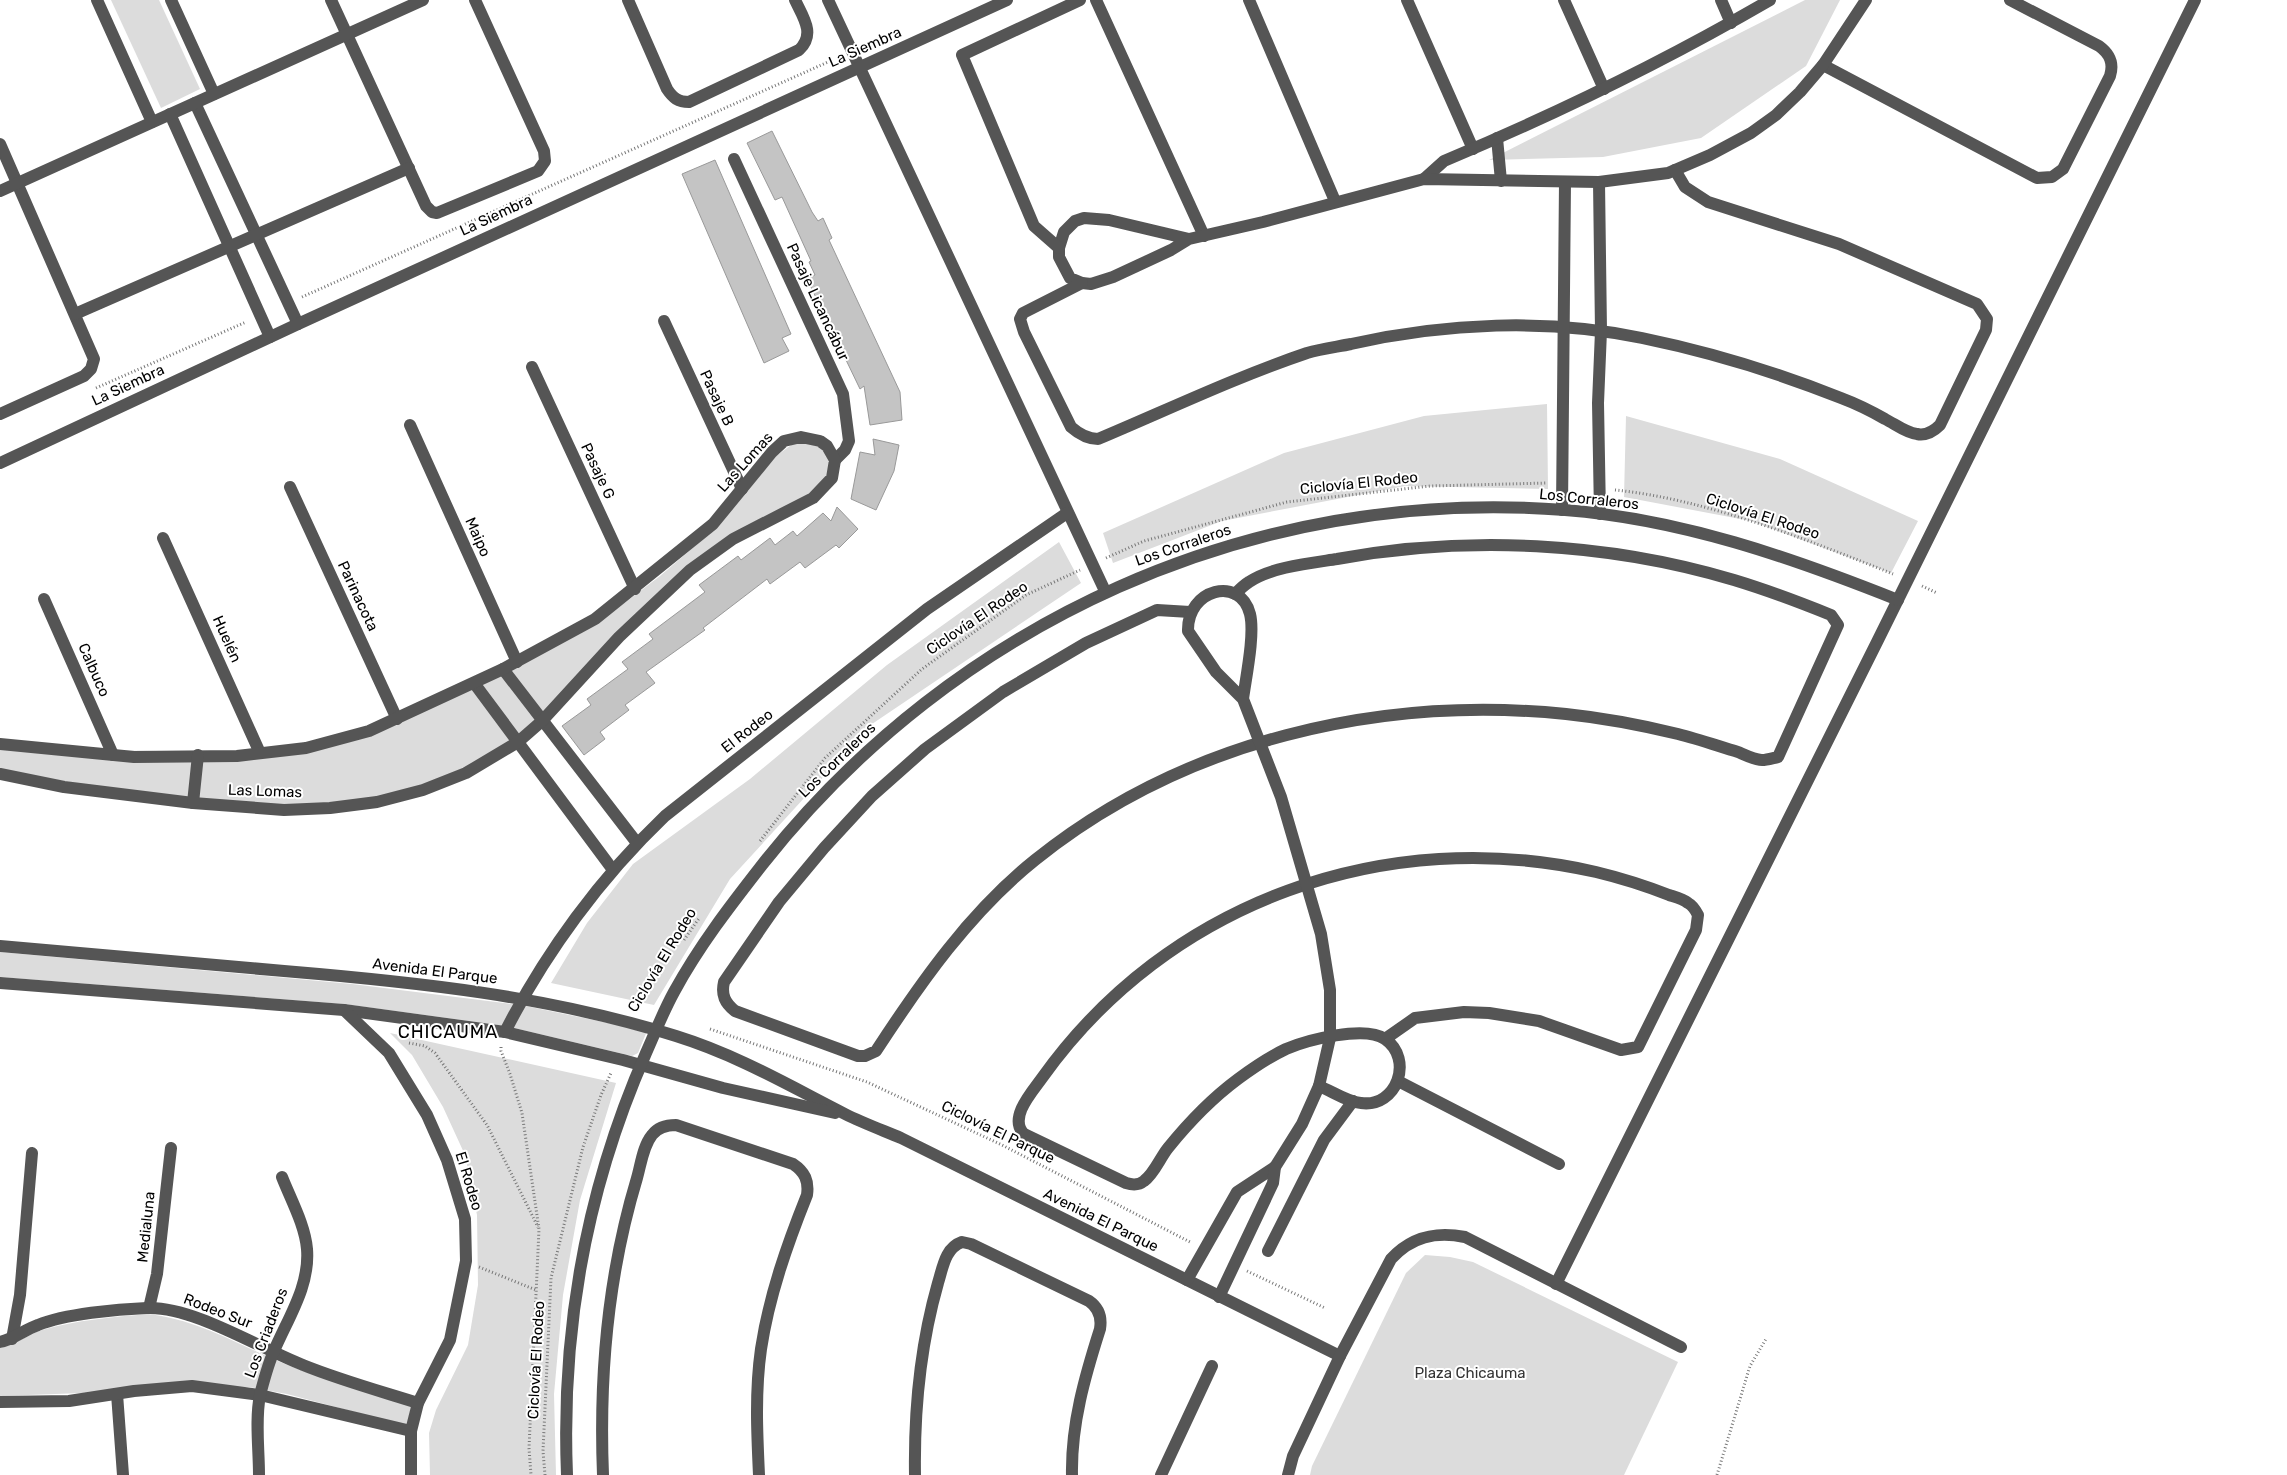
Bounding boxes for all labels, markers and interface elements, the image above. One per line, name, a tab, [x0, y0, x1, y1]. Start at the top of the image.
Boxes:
street label: La Siembra	[826, 23, 904, 71]
street label: La Siembra	[457, 190, 535, 240]
street label: Pasaje Licancábur	[783, 240, 853, 364]
street label: La Siembra	[89, 360, 167, 410]
street label: Pasaje B	[696, 367, 738, 429]
street label: Las Lomas	[713, 428, 777, 496]
street label: Pasaje G	[577, 440, 619, 502]
street label: Ciclovía El Rodeo	[1299, 468, 1419, 498]
street label: Los Corraleros	[1538, 485, 1640, 513]
street label: Ciclovía El Rodeo	[1704, 489, 1822, 543]
street label: Maipo	[461, 514, 495, 560]
street label: Los Corraleros	[1133, 520, 1234, 570]
street label: Parinacota	[334, 558, 382, 634]
street label: Ciclovía El Rodeo	[923, 577, 1031, 659]
street label: Huelén	[209, 613, 245, 665]
street label: Calbuco	[74, 640, 114, 700]
street label: El Rodeo	[718, 705, 776, 757]
street label: Los Corraleros	[795, 718, 880, 801]
street label: Las Lomas	[228, 781, 303, 801]
street label: Ciclovía El Rodeo	[624, 905, 700, 1015]
street label: Avenida El Parque	[372, 954, 498, 988]
district label: CHICAUMA	[398, 1021, 498, 1043]
street label: Ciclovía El Parque	[938, 1097, 1058, 1167]
street label: El Rodeo	[452, 1149, 486, 1213]
street label: Avenida El Parque	[1041, 1184, 1161, 1256]
street label: Medialuna	[133, 1191, 159, 1263]
street label: Los Criaderos	[241, 1285, 292, 1381]
street label: Rodeo Sur	[181, 1290, 255, 1332]
street label: Ciclovía El Rodeo	[524, 1300, 548, 1420]
park label: Plaza Chicauma	[1414, 1364, 1526, 1382]

